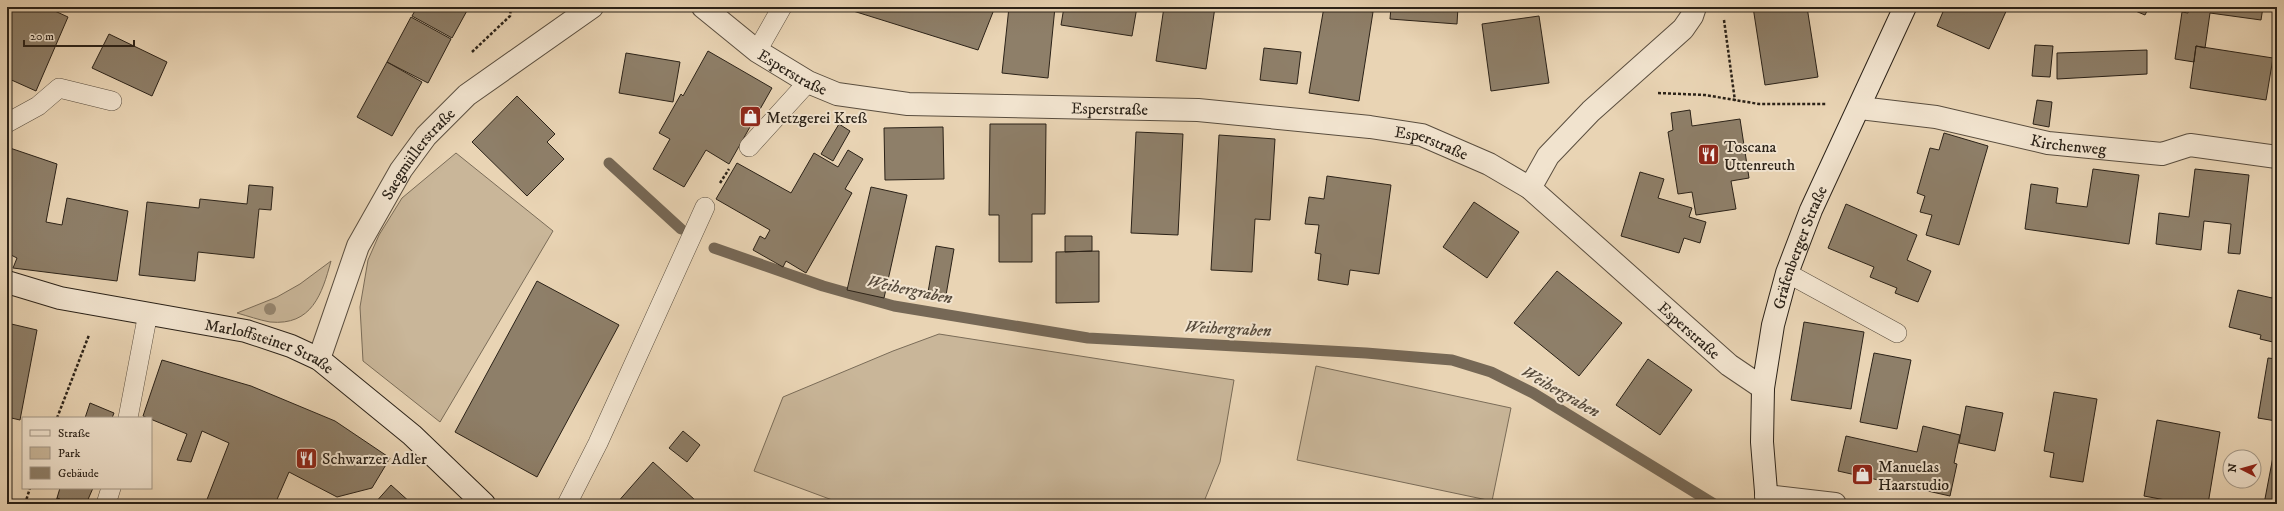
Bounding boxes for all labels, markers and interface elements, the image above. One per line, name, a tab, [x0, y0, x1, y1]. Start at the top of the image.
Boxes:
scale bar	[24, 22, 134, 48]
text: 20 m	[30, 29, 54, 44]
street label: Esperstraße	[754, 45, 830, 100]
street label: Esperstraße	[1071, 98, 1148, 120]
street label: Saegmüllerstraße	[377, 104, 460, 204]
shop icon: Metzgerei Kreß	[738, 104, 764, 130]
place label: Metzgerei Kreß	[766, 108, 867, 128]
street label: Esperstraße	[1393, 122, 1471, 165]
street label: Kirchenweg	[2028, 130, 2107, 160]
place label: Toscana Uttenreuth	[1724, 137, 1796, 175]
restaurant icon: Toscana Uttenreuth	[1696, 142, 1722, 168]
street label: Gräfenberger Straße	[1769, 182, 1832, 312]
water label: Weihergraben	[865, 270, 955, 310]
street label: Esperstraße	[1654, 298, 1725, 364]
street label: Marloffsteiner Straße	[203, 315, 338, 378]
water label: Weihergraben	[1184, 316, 1272, 342]
water label: Weihergraben	[1517, 361, 1604, 423]
legend	[22, 417, 152, 489]
text: Straße	[58, 426, 90, 441]
restaurant icon: Schwarzer Adler	[293, 445, 319, 471]
text: Park	[58, 446, 80, 461]
place label: Schwarzer Adler	[322, 449, 427, 469]
north arrow	[2222, 449, 2262, 489]
place label: Manuelas Haarstudio	[1878, 457, 1949, 495]
shop icon: Manuelas Haarstudio	[1850, 462, 1876, 488]
text: N	[2226, 463, 2240, 473]
text: Gebäude	[58, 466, 99, 481]

